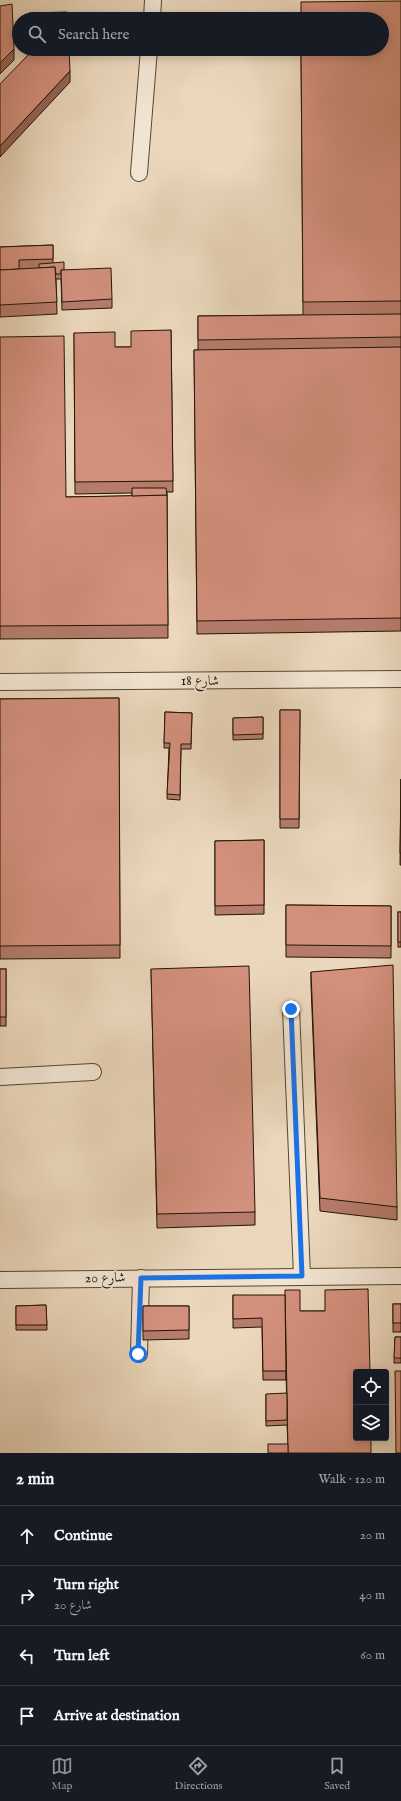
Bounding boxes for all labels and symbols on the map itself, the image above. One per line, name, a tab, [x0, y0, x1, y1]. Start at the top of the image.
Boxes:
street label: شارع 18	[181, 672, 219, 692]
route end	[282, 1000, 300, 1018]
street label: شارع 20	[84, 1269, 126, 1289]
route start	[129, 1345, 147, 1363]

